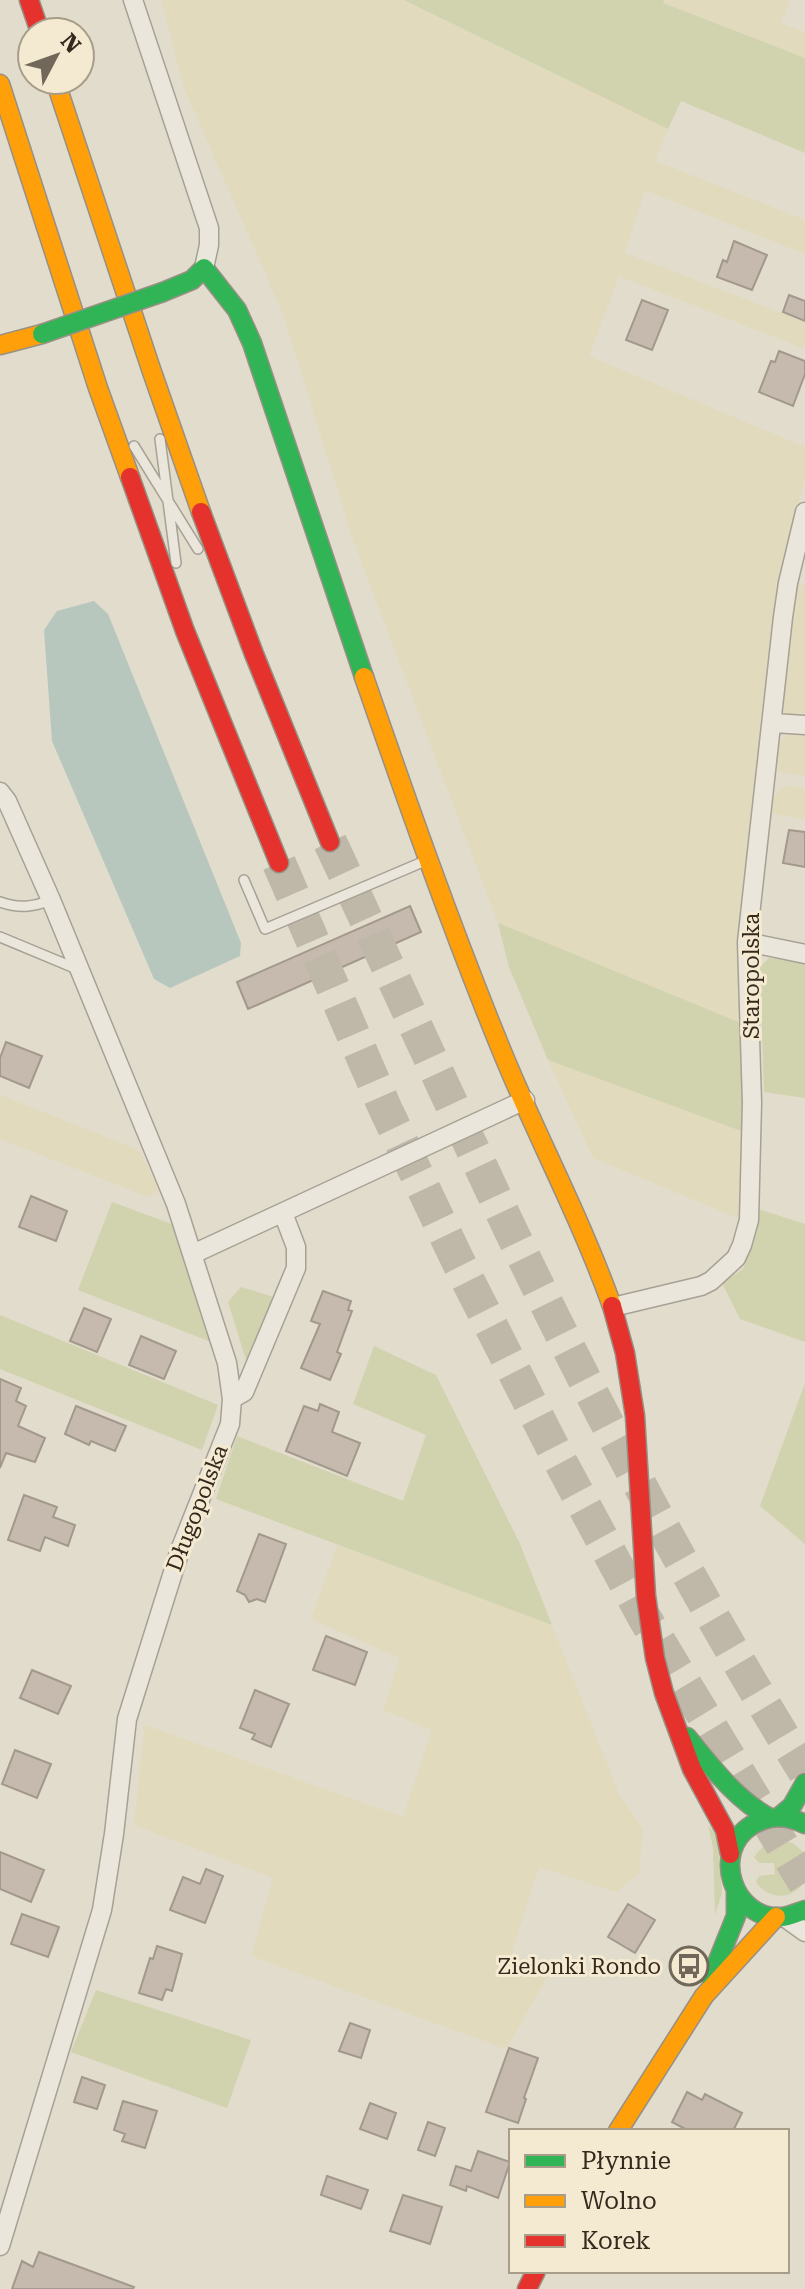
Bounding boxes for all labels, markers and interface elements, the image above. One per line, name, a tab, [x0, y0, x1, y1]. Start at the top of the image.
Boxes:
north arrow	[16, 16, 96, 96]
text: N	[56, 29, 86, 58]
street label: Staropolska	[739, 913, 764, 1039]
street label: Długopolska	[161, 1441, 233, 1575]
bus stop icon: Zielonki Rondo	[668, 1945, 710, 1987]
place label: Zielonki Rondo	[497, 1954, 661, 1979]
legend	[509, 2129, 789, 2273]
text: Płynnie	[581, 2147, 671, 2175]
text: Wolno	[581, 2187, 657, 2215]
text: Korek	[581, 2227, 651, 2255]

